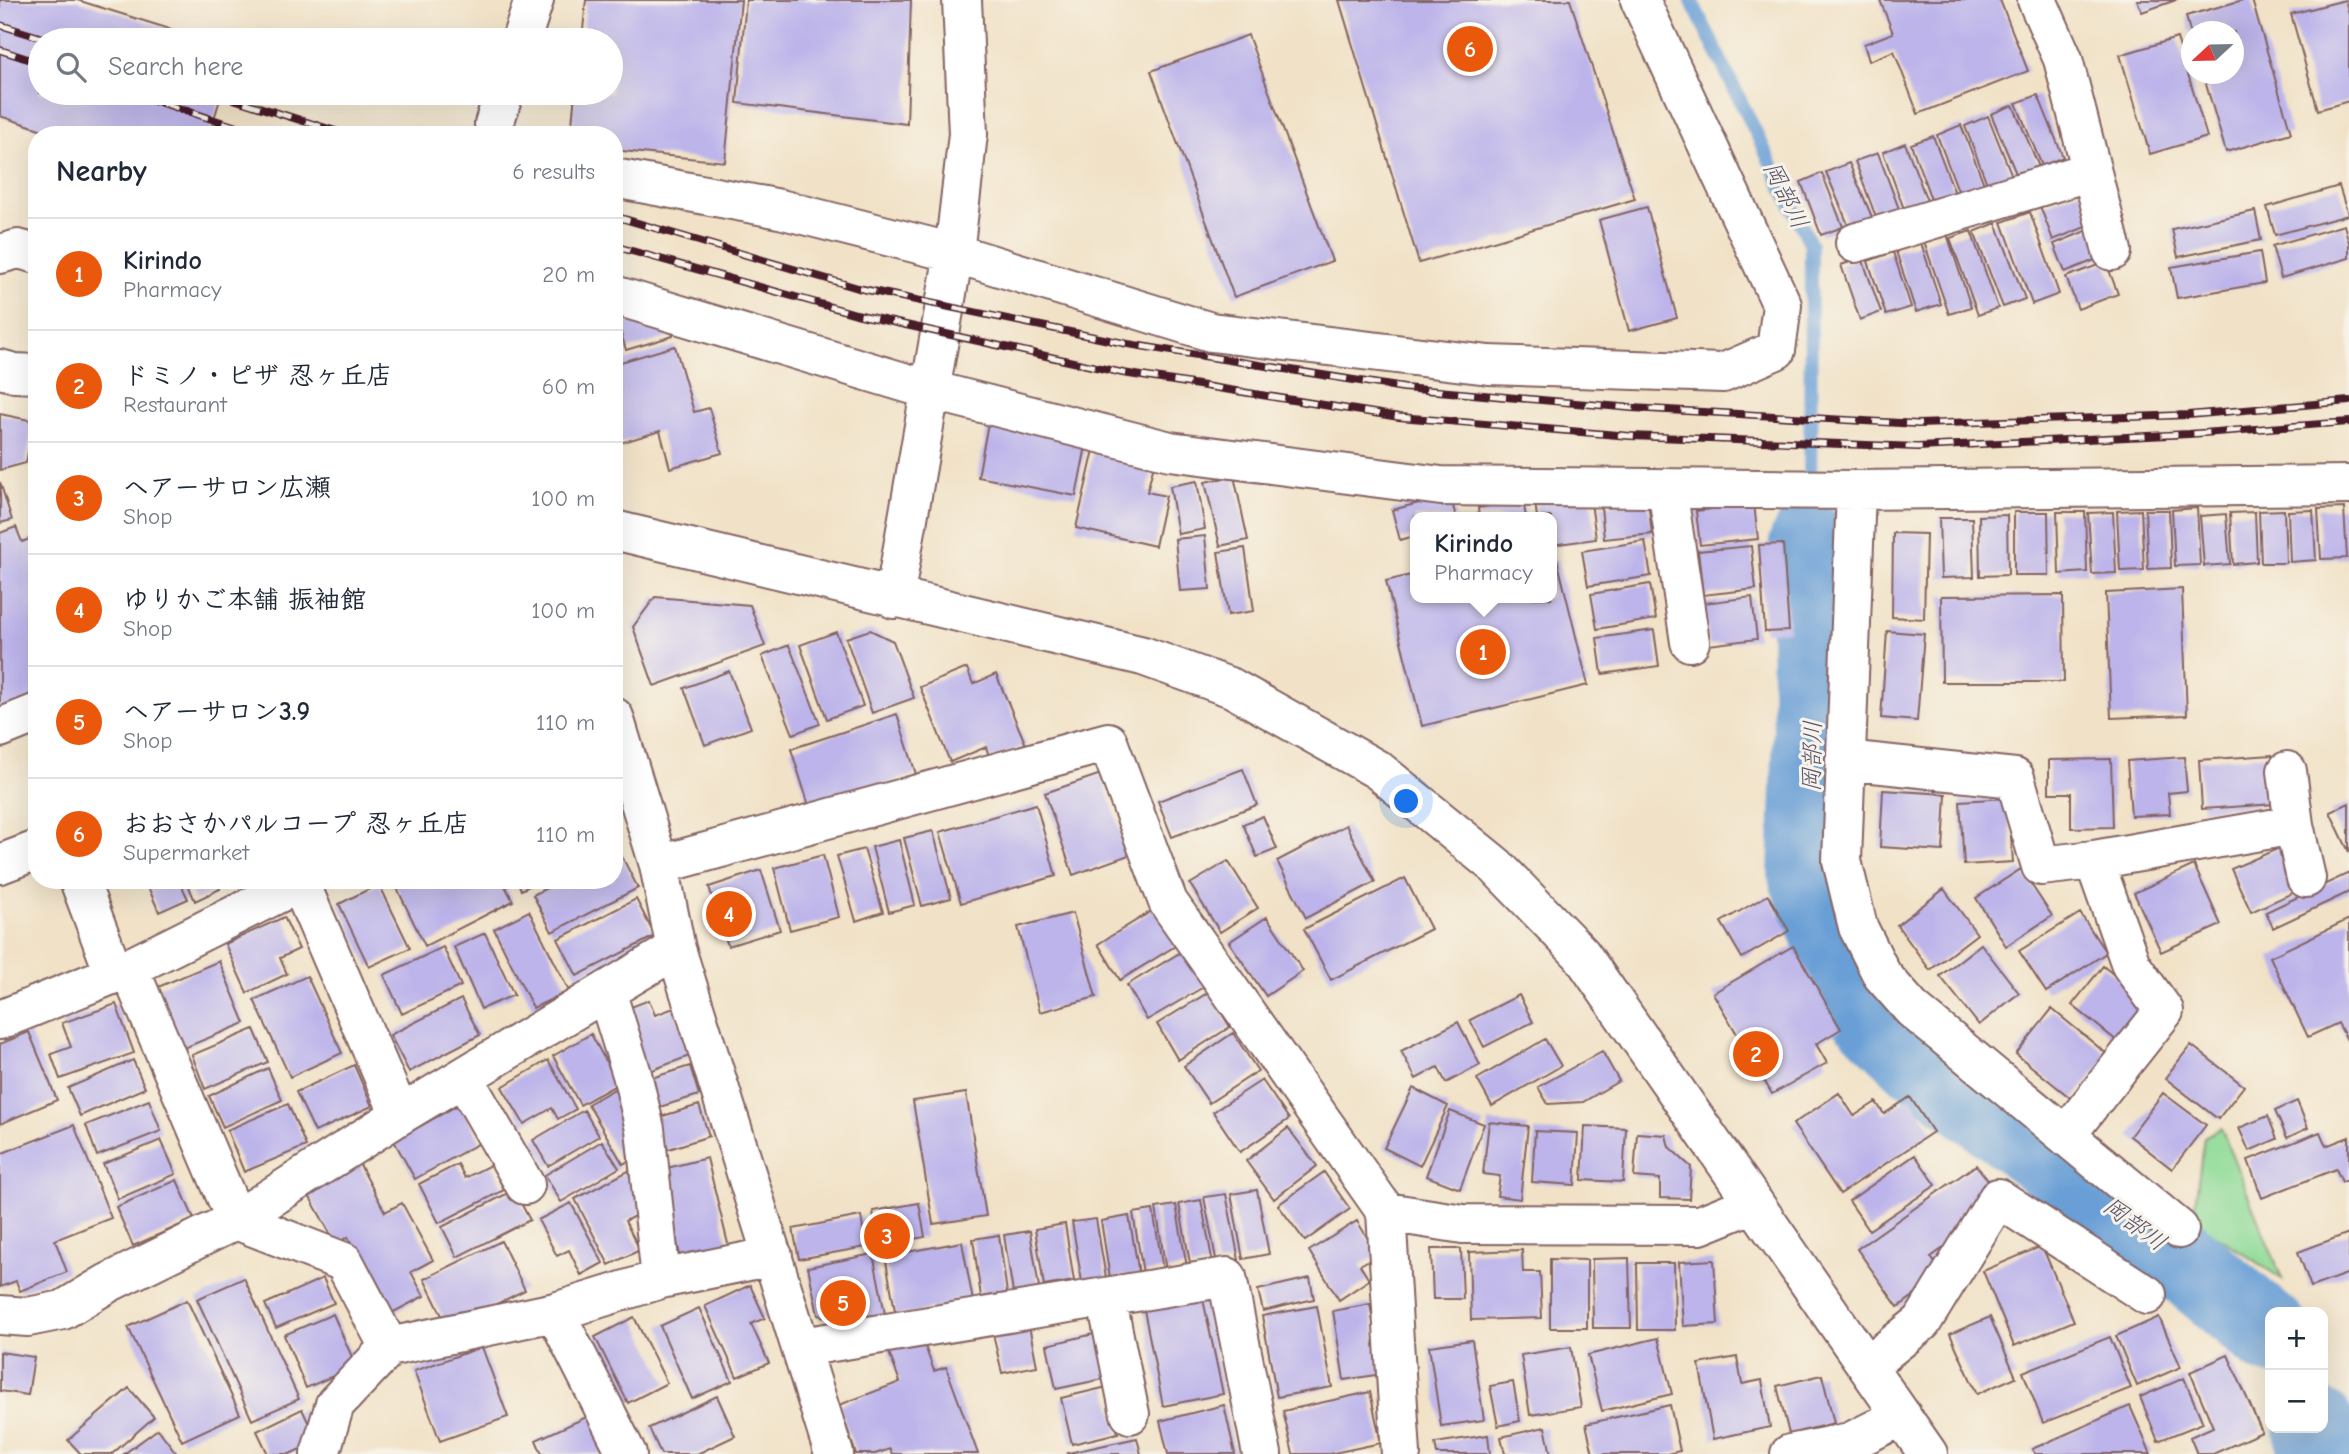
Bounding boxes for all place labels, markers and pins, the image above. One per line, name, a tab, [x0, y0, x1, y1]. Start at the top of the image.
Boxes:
pin: 6	[1447, 23, 1493, 75]
pin: 1	[1460, 626, 1506, 678]
pin: 4	[706, 888, 752, 940]
pin: 2	[1733, 1028, 1779, 1080]
pin: 3	[864, 1210, 910, 1262]
pin: 5	[820, 1277, 866, 1329]

